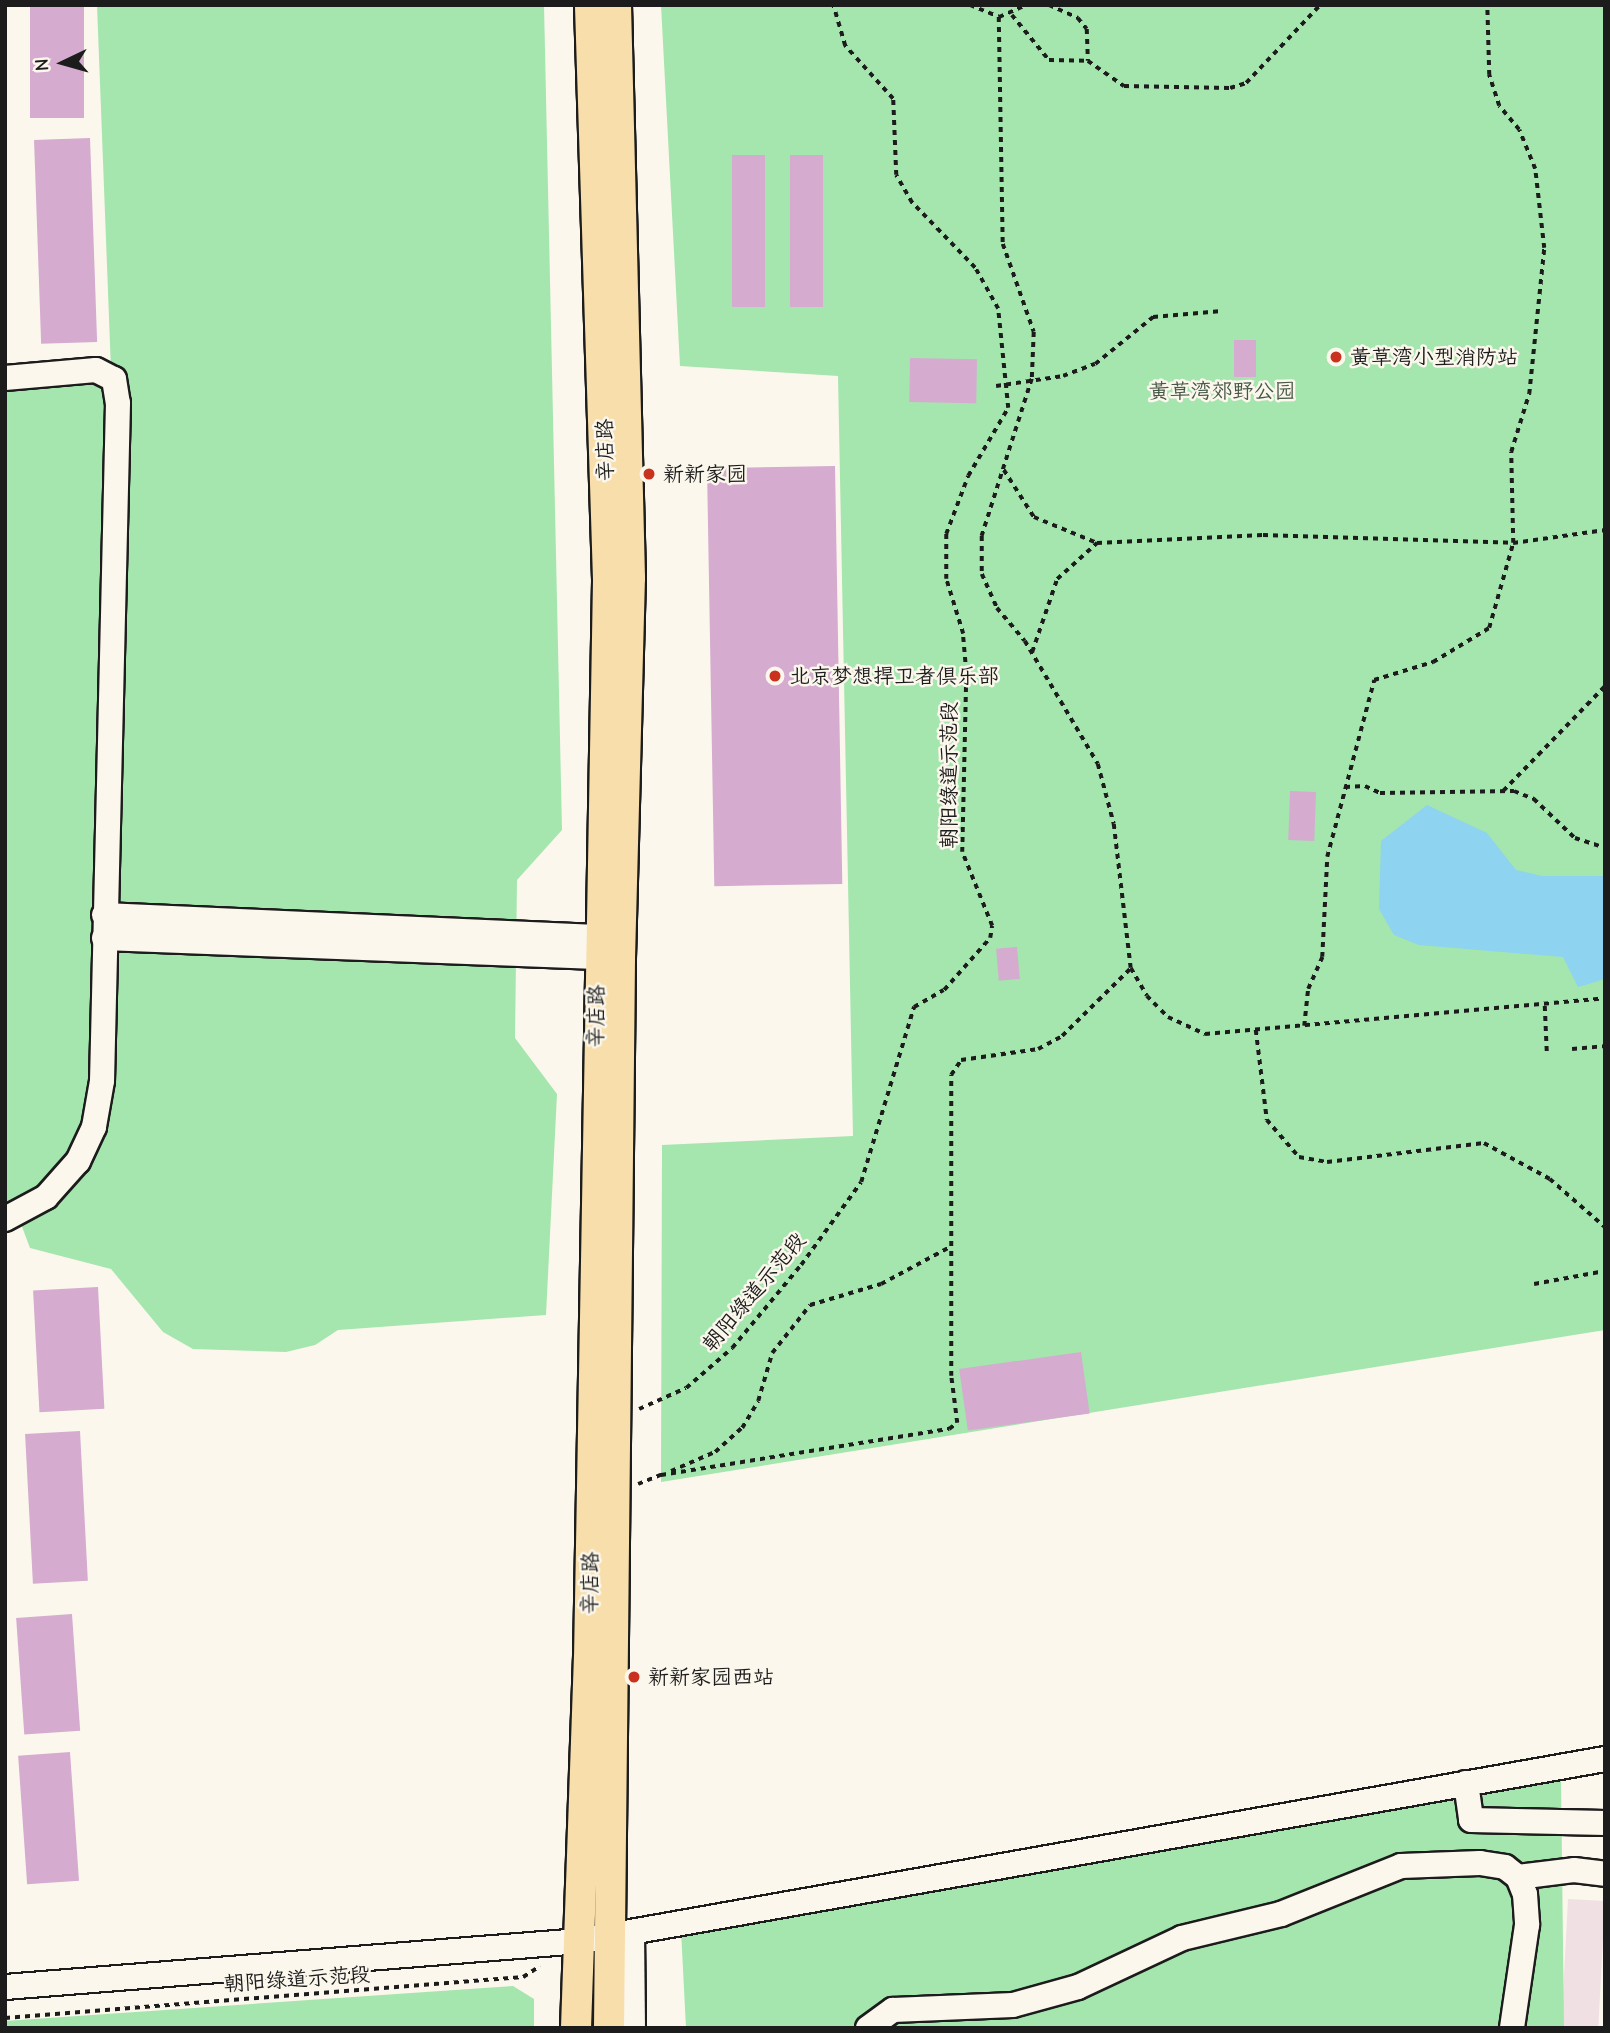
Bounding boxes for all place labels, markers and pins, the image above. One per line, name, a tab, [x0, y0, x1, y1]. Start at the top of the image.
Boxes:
place label: 黄草湾小型消防站	[1350, 344, 1518, 370]
marker: 黄草湾小型消防站	[1328, 349, 1344, 365]
place label: 新新家园	[663, 461, 747, 487]
marker: 新新家园	[641, 466, 657, 482]
place label: 北京梦想捍卫者俱乐部	[789, 663, 999, 689]
marker: 北京梦想捍卫者俱乐部	[767, 668, 783, 684]
place label: 新新家园西站	[648, 1664, 774, 1690]
marker: 新新家园西站	[626, 1669, 642, 1685]

